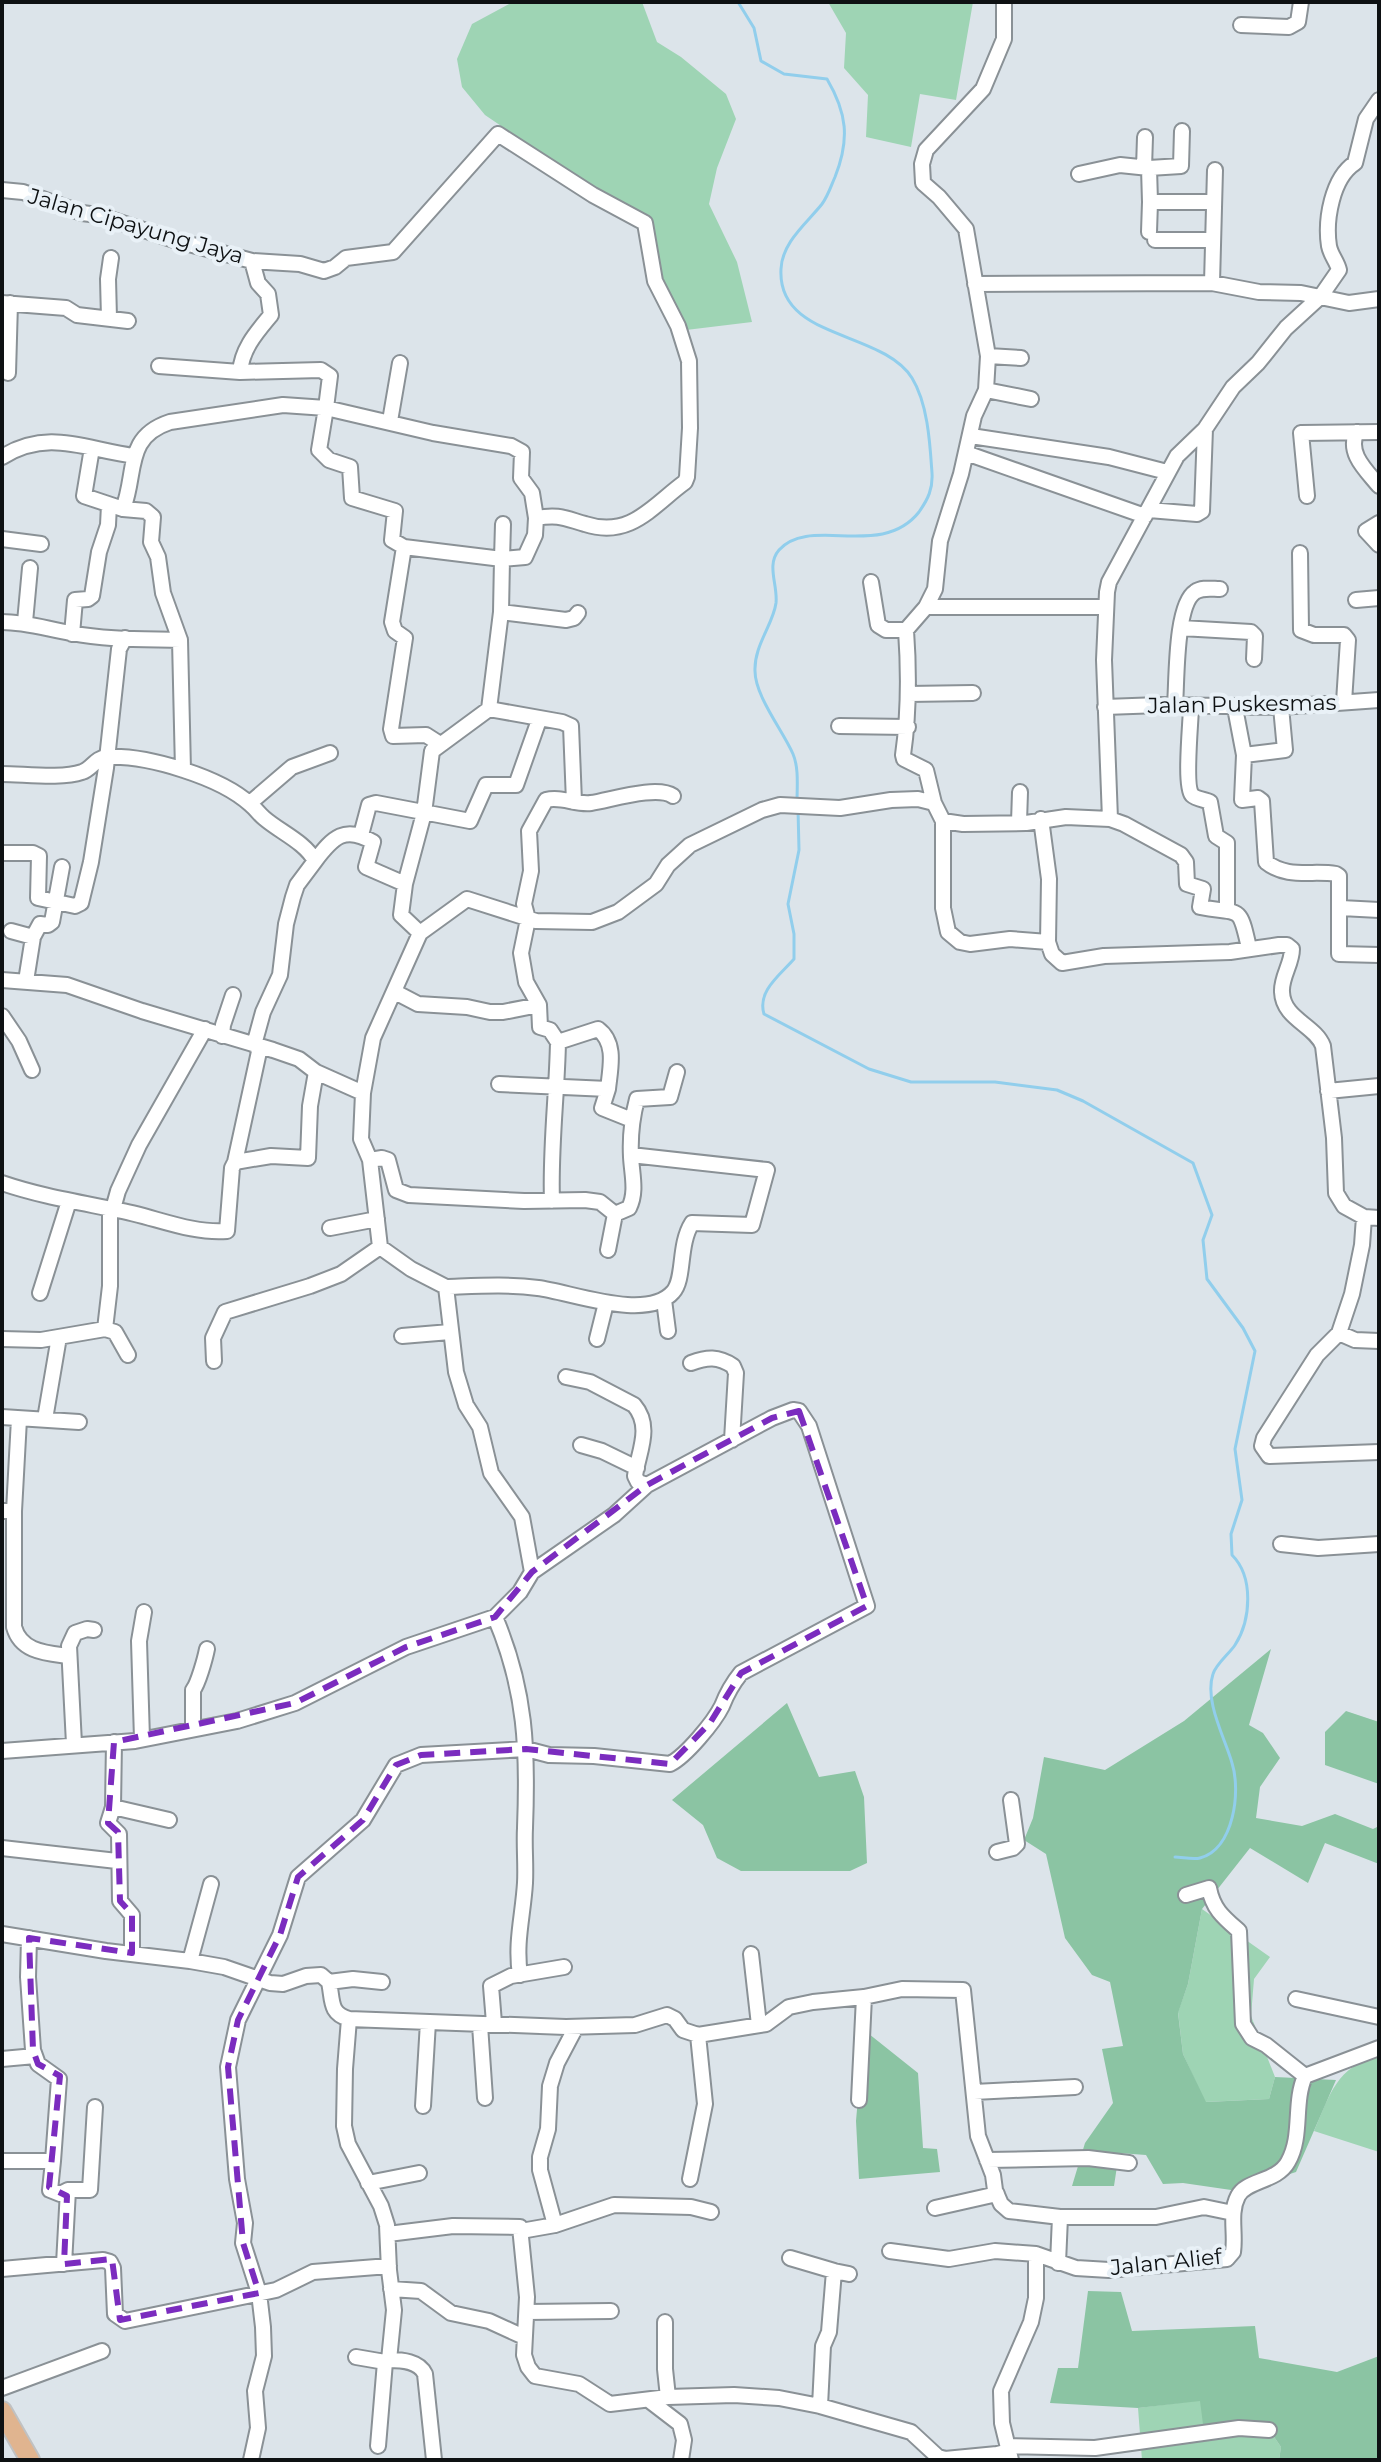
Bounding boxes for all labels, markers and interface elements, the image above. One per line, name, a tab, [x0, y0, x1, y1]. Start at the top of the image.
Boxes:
street label: Jalan Cipayung Jaya	[24, 182, 247, 270]
street label: Jalan Puskesmas	[1146, 689, 1337, 719]
street label: Jalan Alief	[1108, 2243, 1225, 2281]

